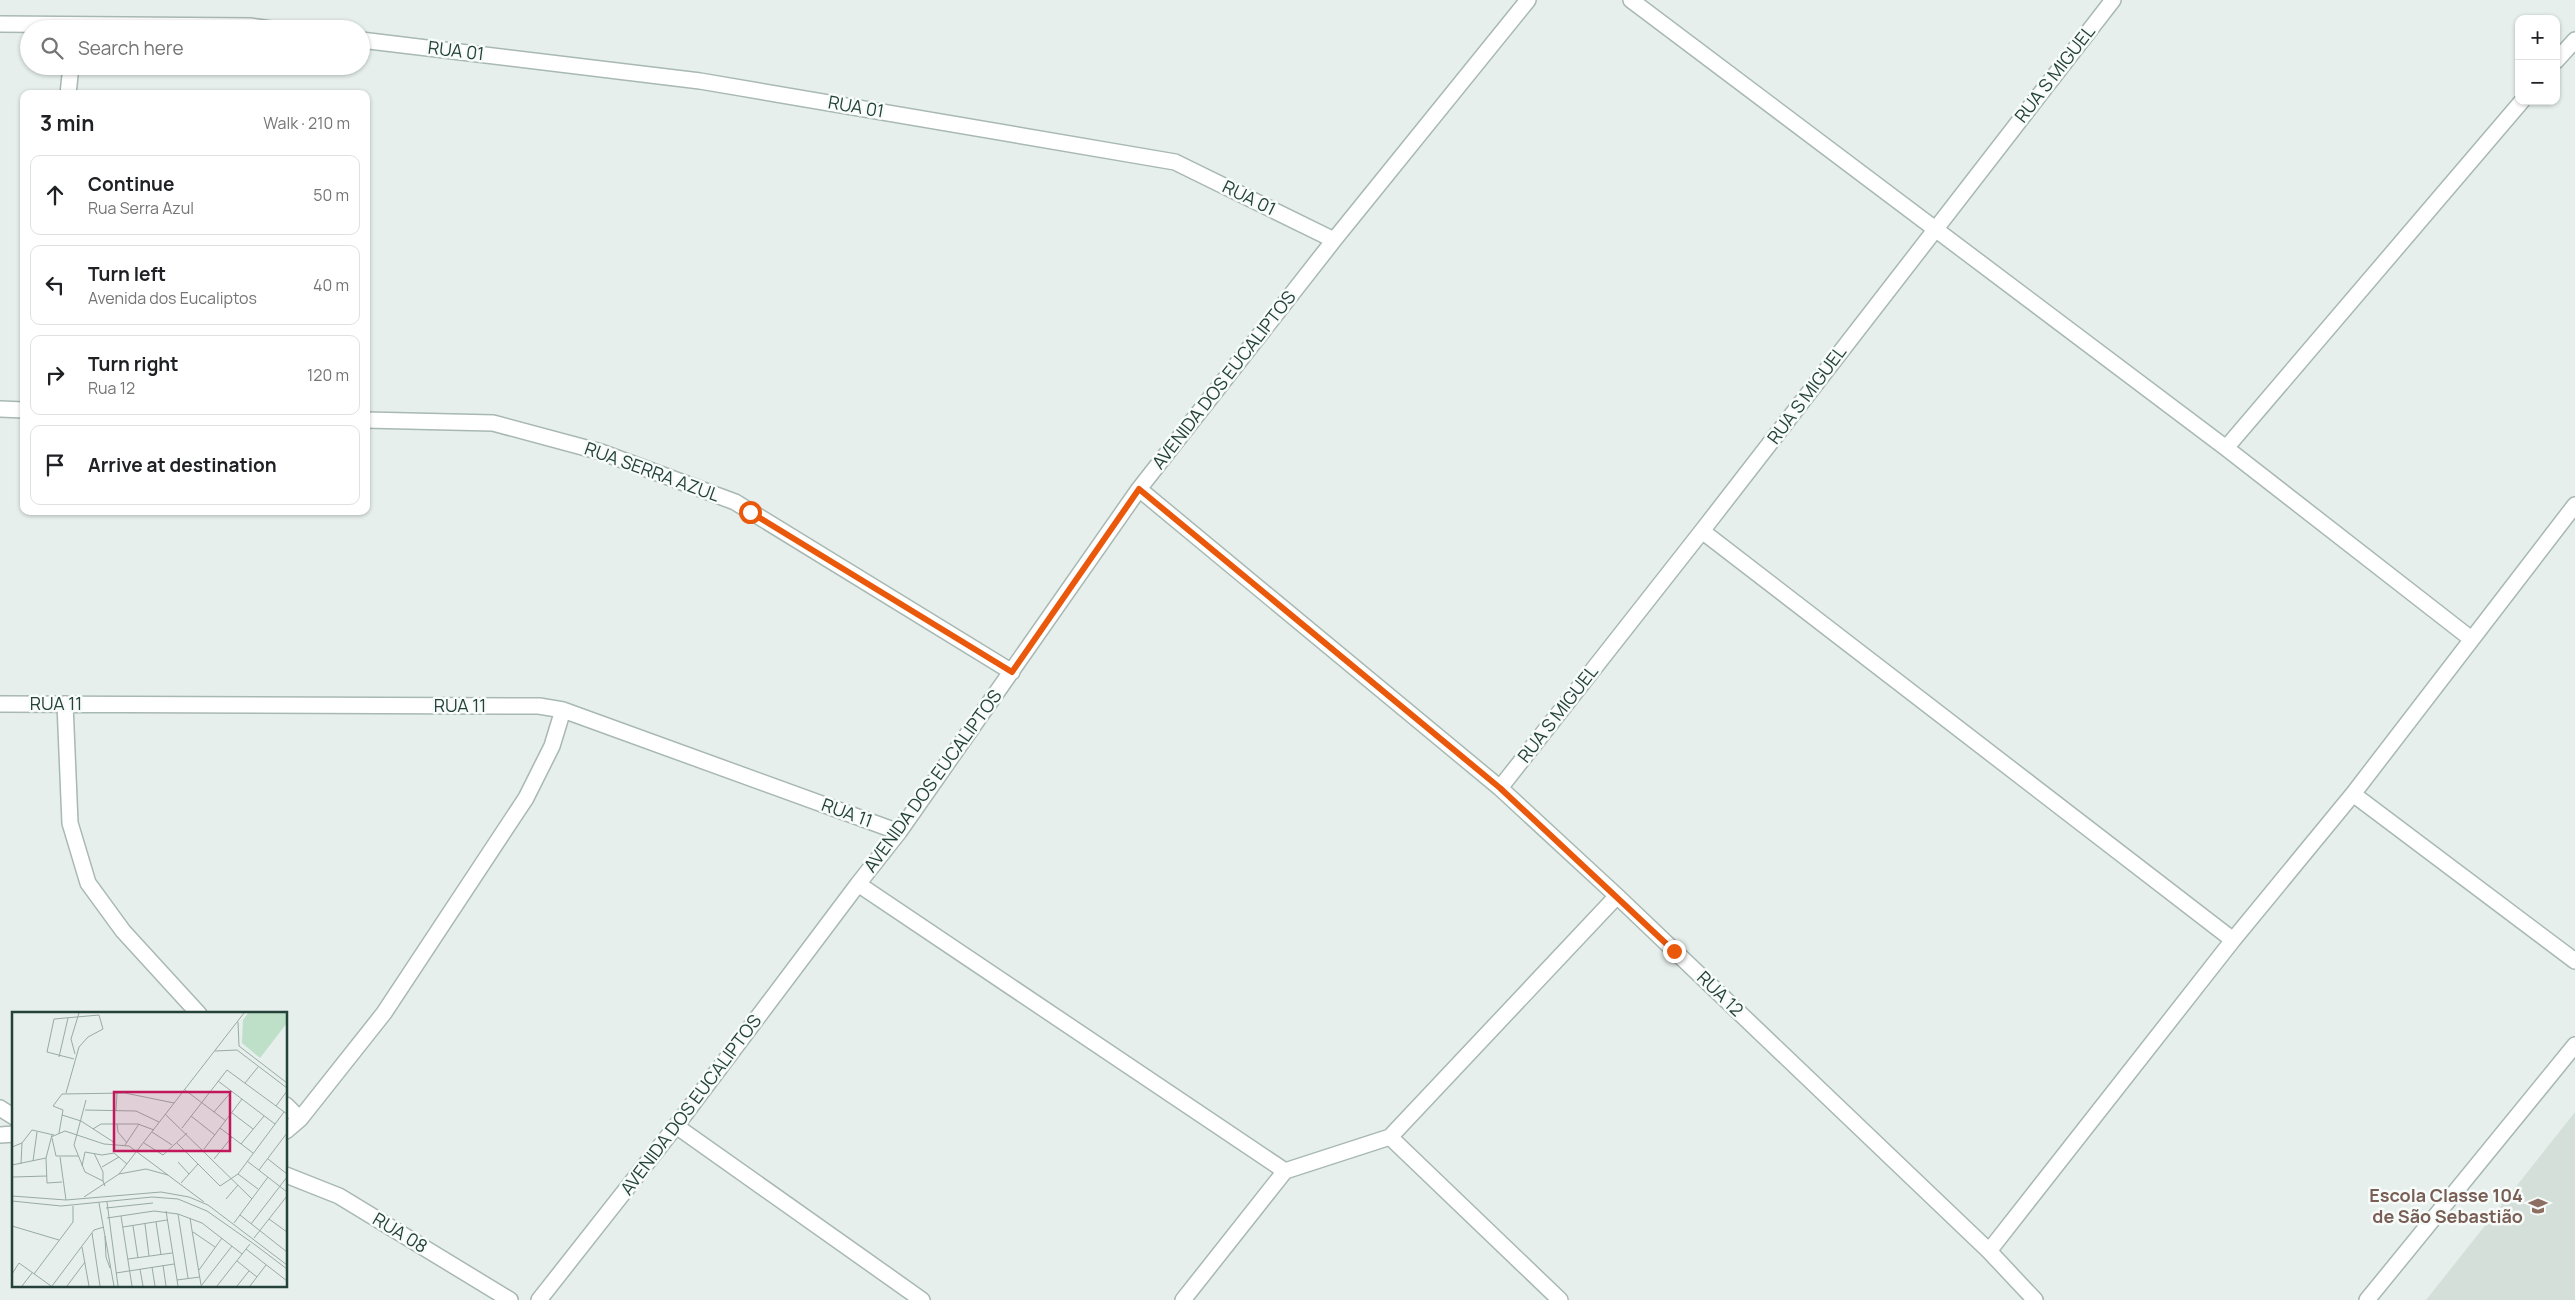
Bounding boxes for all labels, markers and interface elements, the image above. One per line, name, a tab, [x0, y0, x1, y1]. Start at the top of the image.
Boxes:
map controls	[2515, 15, 2560, 105]
button: +	[2515, 15, 2560, 60]
search box	[20, 20, 370, 75]
street label: RUA S MIGUEL	[2009, 20, 2100, 127]
icon: search	[38, 34, 66, 62]
text: Search here	[78, 35, 184, 61]
street label: RUA 01	[427, 35, 486, 65]
button: −	[2515, 60, 2560, 105]
street label: RUA 01	[826, 89, 886, 123]
text: 3 min	[40, 109, 94, 137]
text: Walk · 210 m	[263, 112, 350, 134]
text: Continue	[88, 171, 174, 197]
street label: RUA 01	[1219, 174, 1280, 220]
icon: ahead	[41, 181, 69, 209]
text: 50 m	[313, 184, 349, 206]
text: Rua Serra Azul	[88, 197, 194, 219]
text: Turn left	[88, 261, 166, 287]
icon: left	[41, 271, 69, 299]
text: 40 m	[313, 274, 349, 296]
street label: AVENIDA DOS EUCALIPTOS	[1146, 285, 1300, 474]
text: Avenida dos Eucaliptos	[88, 287, 257, 309]
street label: RUA S MIGUEL	[1761, 340, 1851, 448]
text: Turn right	[88, 351, 178, 377]
icon: right	[41, 361, 69, 389]
text: 120 m	[307, 364, 349, 386]
text: Rua 12	[88, 377, 135, 399]
street label: RUA SERRA AZUL	[582, 436, 723, 507]
icon: arrive	[41, 451, 69, 479]
text: Arrive at destination	[88, 452, 277, 478]
route start	[739, 501, 762, 524]
street label: RUA S MIGUEL	[1512, 660, 1603, 767]
street label: AVENIDA DOS EUCALIPTOS	[858, 684, 1007, 877]
street label: RUA 11	[30, 691, 82, 715]
street label: RUA 11	[434, 693, 486, 717]
street label: RUA 11	[819, 792, 876, 832]
route end	[1663, 940, 1686, 963]
street label: RUA 12	[1692, 965, 1749, 1021]
street label: AVENIDA DOS EUCALIPTOS	[614, 1009, 766, 1200]
inset map	[12, 1012, 288, 1288]
place label: Escola Classe 104 de São Sebastião	[2369, 1183, 2523, 1228]
school or university icon: Escola Classe 104 de São Sebastião	[2527, 1195, 2549, 1217]
street label: RUA 08	[369, 1206, 432, 1258]

